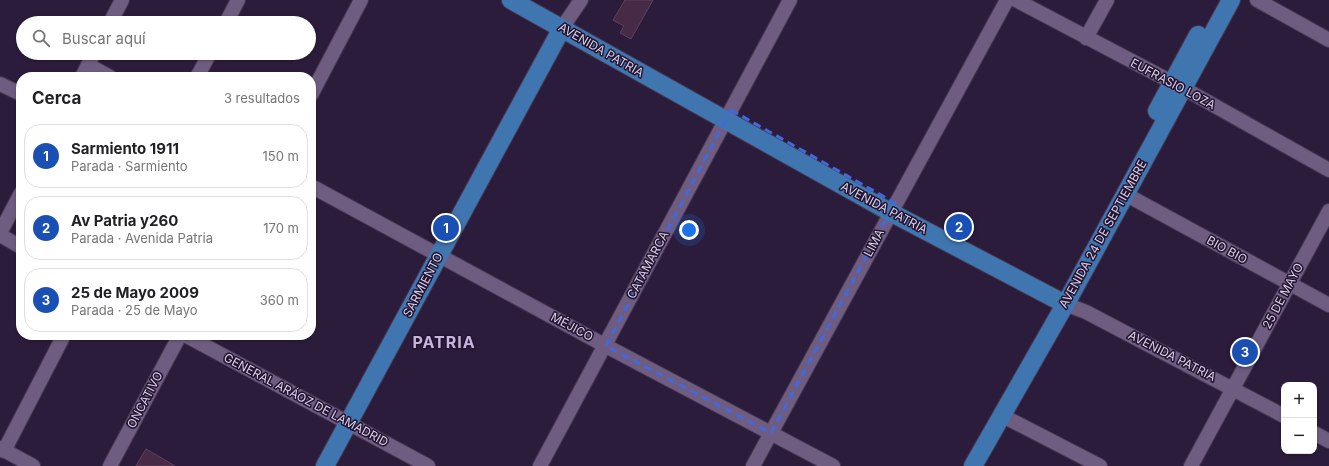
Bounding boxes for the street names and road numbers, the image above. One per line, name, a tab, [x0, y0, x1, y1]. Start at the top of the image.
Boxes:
street label: AVENIDA PATRIA	[556, 19, 647, 80]
street label: EUFRASIO LOZA	[1128, 55, 1218, 112]
street label: AVENIDA 24 DE SEPTIEMBRE	[1056, 157, 1150, 310]
street label: AVENIDA PATRIA	[838, 178, 930, 237]
street label: LIMA	[860, 226, 887, 259]
street label: CATAMARCA	[623, 228, 672, 301]
street label: BIO BIO	[1204, 232, 1250, 267]
street label: SARMIENTO	[399, 250, 446, 319]
street label: 25 DE MAYO	[1259, 260, 1306, 331]
street label: MÉJICO	[548, 309, 596, 344]
street label: AVENIDA PATRIA	[1126, 327, 1218, 384]
street label: GENERAL ARÁOZ DE LAMADRID	[221, 350, 391, 449]
street label: ONCATIVO	[123, 369, 166, 431]

